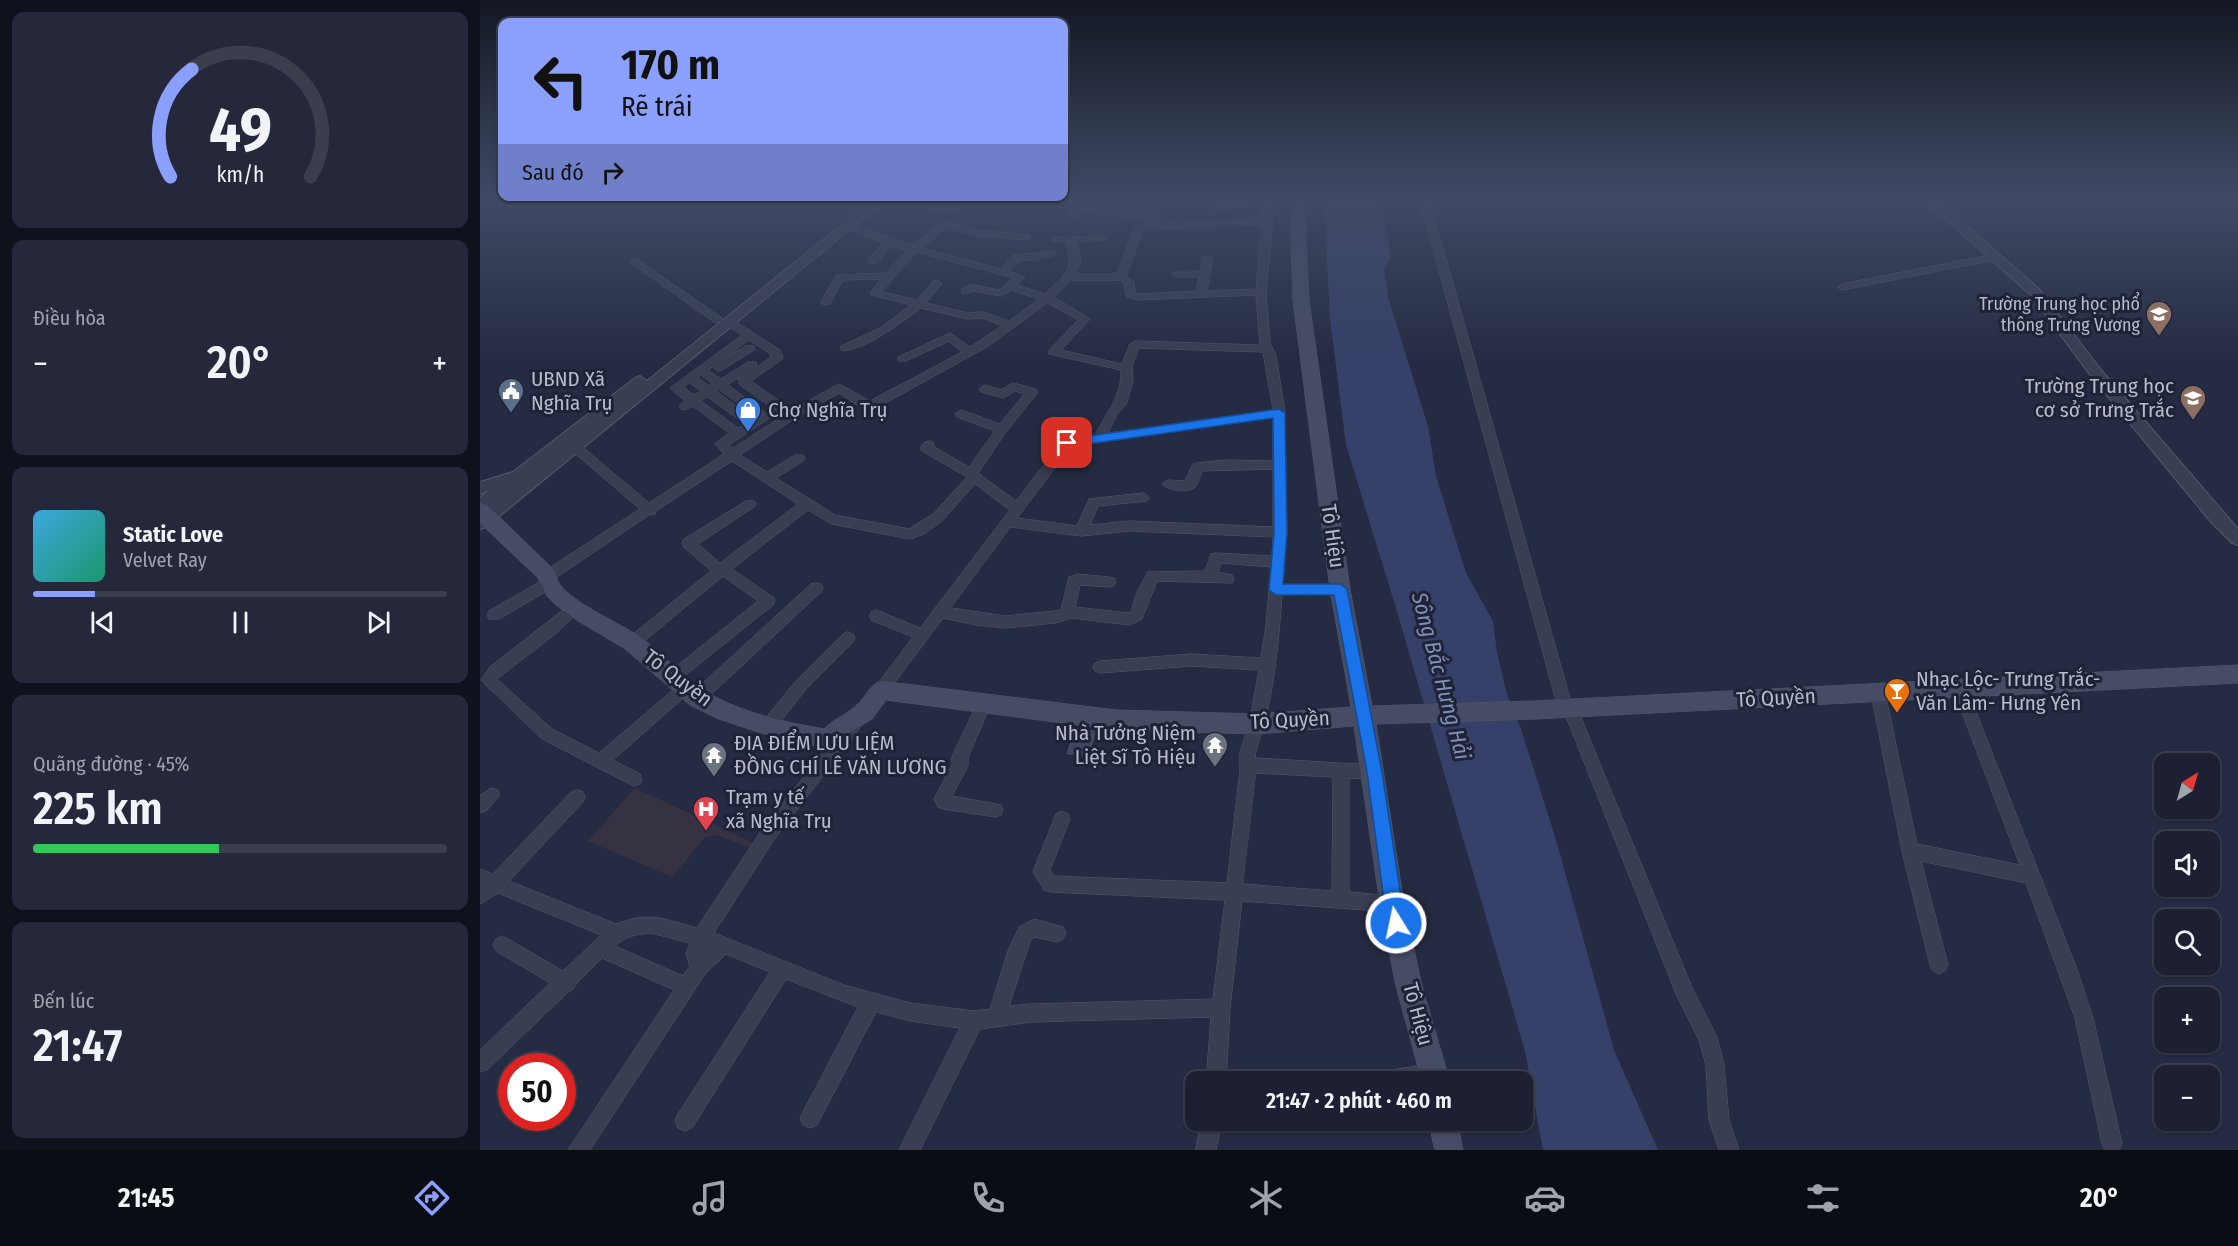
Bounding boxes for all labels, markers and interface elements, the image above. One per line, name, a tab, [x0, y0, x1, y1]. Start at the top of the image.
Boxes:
text: 170 m	[621, 40, 720, 90]
icon: left	[522, 42, 600, 120]
text: Rẽ trái	[621, 91, 692, 123]
text: 49	[208, 93, 272, 168]
icon: right	[596, 156, 629, 189]
text: Sau đó	[522, 159, 584, 186]
text: km/h	[216, 162, 264, 188]
place label: Trường Trung học phổ thông Trưng Vương	[1979, 292, 2141, 336]
school or university icon: Trường Trung học phổ thông Trưng Vương	[2144, 299, 2174, 337]
text: Điều hòa	[33, 306, 106, 330]
text: 20°	[207, 336, 273, 390]
text: −	[33, 344, 48, 384]
text: +	[432, 344, 447, 384]
place label: UBND Xã Nghĩa Trụ	[531, 366, 613, 416]
place label: Trường Trung học cơ sở Trưng Trắc	[2025, 373, 2174, 423]
public building icon: UBND Xã Nghĩa Trụ	[496, 376, 526, 414]
school or university icon: Trường Trung học cơ sở Trưng Trắc	[2178, 383, 2208, 421]
shop icon: Chợ Nghĩa Trụ	[733, 395, 763, 433]
place label: Chợ Nghĩa Trụ	[768, 397, 887, 423]
pin	[1041, 417, 1092, 468]
icon: arrive	[1050, 426, 1083, 459]
street label: Tô Hiệu	[1316, 503, 1350, 569]
text: Static Love	[123, 521, 223, 548]
text: Velvet Ray	[123, 548, 207, 572]
water label: Sông Bắc Hưng Hải	[1405, 588, 1476, 763]
icon: previous	[86, 606, 119, 639]
icon: pause	[224, 606, 257, 639]
icon: next	[362, 606, 395, 639]
street label: Tô Quyền	[638, 644, 718, 712]
place label: Nhạc Lộc- Trưng Trắc- Văn Lâm- Hưng Yên	[1916, 666, 2100, 716]
bar icon: Nhạc Lộc- Trưng Trắc- Văn Lâm- Hưng Yên	[1882, 676, 1912, 714]
street label: Tô Quyền	[1736, 683, 1816, 713]
street label: Tô Quyền	[1250, 705, 1330, 735]
place label: Nhà Tưởng Niệm Liệt Sĩ Tô Hiệu	[1055, 720, 1196, 770]
place label: ĐỊA ĐIỂM LƯU LIỆM ĐỒNG CHÍ LÊ VĂN LƯƠNG	[734, 729, 946, 780]
temple icon: Nhà Tưởng Niệm Liệt Sĩ Tô Hiệu	[1200, 730, 1230, 768]
temple icon: ĐỊA ĐIỂM LƯU LIỆM ĐỒNG CHÍ LÊ VĂN LƯƠNG	[699, 740, 729, 778]
text: Quãng đường · 45%	[33, 752, 190, 776]
north arrow	[2154, 753, 2220, 819]
map controls	[2154, 753, 2220, 1131]
text: 225 km	[33, 782, 163, 836]
place label: Trạm y tế xã Nghĩa Trụ	[726, 784, 832, 834]
hospital icon: Trạm y tế xã Nghĩa Trụ	[691, 794, 721, 832]
button: sound	[2154, 831, 2220, 897]
position arrow	[1364, 891, 1428, 955]
button: search	[2154, 909, 2220, 975]
street label: Tô Hiệu	[1397, 980, 1439, 1048]
button: +	[2154, 987, 2220, 1053]
text: Đến lúc	[33, 989, 94, 1013]
text: 21:47	[33, 1019, 122, 1073]
speed limit sign: 50	[498, 1053, 576, 1131]
button: −	[2154, 1065, 2220, 1131]
text: 21:47 · 2 phút · 460 m	[1266, 1087, 1452, 1114]
icon: directions	[411, 1177, 453, 1219]
icon: music	[689, 1177, 731, 1219]
icon: phone	[967, 1177, 1009, 1219]
icon: climate	[1245, 1177, 1287, 1219]
icon: car	[1524, 1177, 1566, 1219]
icon: filters	[1802, 1177, 1844, 1219]
text: 21:45	[118, 1182, 174, 1214]
text: 20°	[2080, 1182, 2120, 1214]

